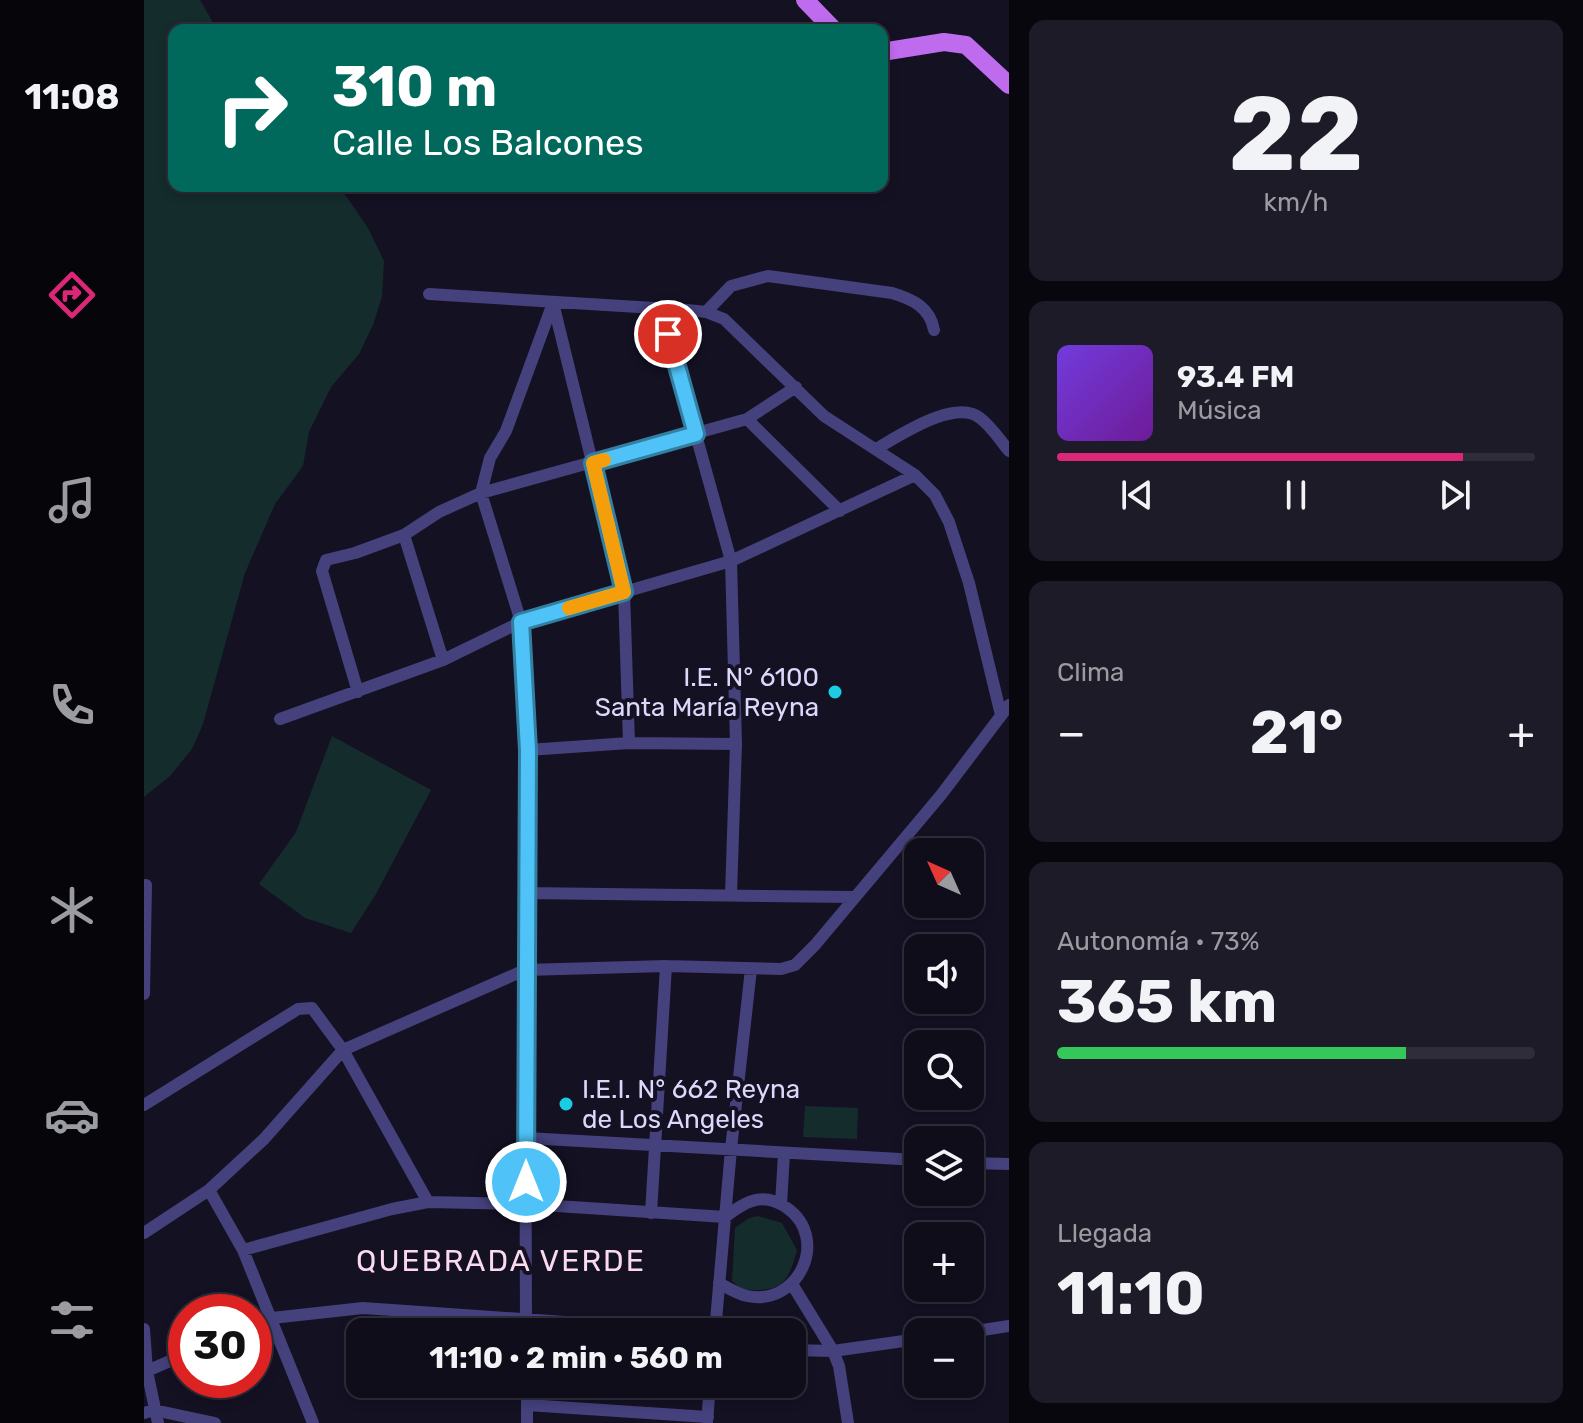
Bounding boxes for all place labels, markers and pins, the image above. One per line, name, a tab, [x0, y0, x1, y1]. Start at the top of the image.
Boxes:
pin	[634, 300, 702, 368]
place label: I.E. N° 6100 Santa María Reyna	[595, 662, 819, 723]
marker: I.E. N° 6100 Santa María Reyna	[826, 683, 844, 701]
place label: I.E.I. N° 662 Reyna de Los Angeles	[582, 1074, 800, 1135]
marker: I.E.I. N° 662 Reyna de Los Angeles	[557, 1095, 575, 1113]

